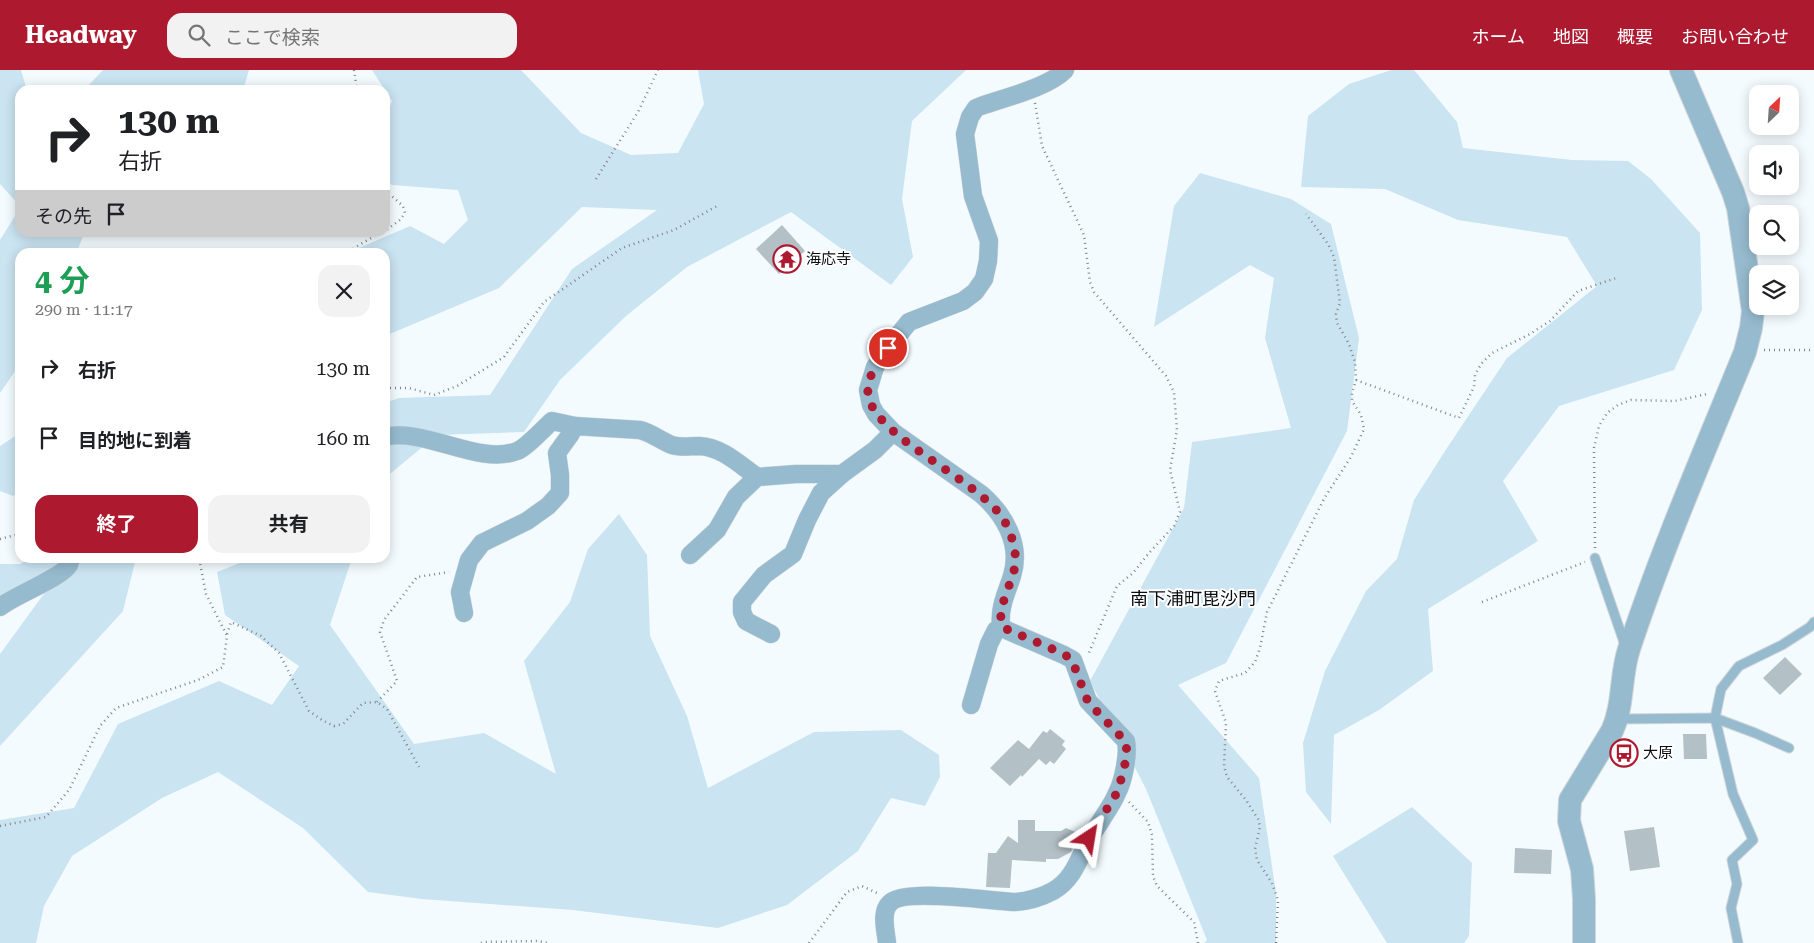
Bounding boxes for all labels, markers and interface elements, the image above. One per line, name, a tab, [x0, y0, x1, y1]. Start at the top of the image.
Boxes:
search box	[167, 13, 517, 58]
text: Headway	[25, 21, 137, 49]
icon: search	[185, 21, 213, 49]
text: ここで検索	[225, 26, 320, 49]
text: ホーム	[1472, 26, 1525, 47]
text: 地図	[1553, 26, 1589, 47]
text: 概要	[1617, 26, 1653, 47]
text: お問い合わせ	[1681, 26, 1789, 47]
north arrow	[1749, 85, 1799, 135]
map controls	[1749, 85, 1799, 315]
text: 130 m	[118, 101, 219, 142]
icon: right	[35, 105, 100, 170]
button: sound	[1749, 145, 1799, 195]
text: 右折	[118, 149, 162, 174]
icon: arrive	[102, 200, 130, 228]
text: その先	[35, 205, 92, 228]
button: search	[1749, 205, 1799, 255]
temple icon: 海応寺	[772, 244, 802, 274]
place label: 海応寺	[806, 250, 851, 268]
text: 4 分	[35, 263, 89, 298]
button: close	[318, 265, 370, 317]
button: layers	[1749, 265, 1799, 315]
text: 290 m · 11:17	[35, 300, 133, 319]
pin	[867, 327, 909, 369]
icon: arrive	[874, 334, 902, 362]
icon: right	[35, 354, 63, 382]
text: 130 m	[316, 357, 370, 380]
text: 右折	[78, 359, 116, 382]
icon: arrive	[35, 424, 63, 452]
text: 160 m	[316, 427, 370, 450]
text: 目的地に到着	[78, 429, 192, 452]
button: 終了	[35, 495, 198, 553]
button: 共有	[208, 495, 370, 553]
district label: 南下浦町毘沙門	[1130, 588, 1256, 609]
bus stop icon: 大原	[1609, 738, 1639, 768]
place label: 大原	[1643, 744, 1673, 762]
position arrow	[1062, 811, 1114, 863]

